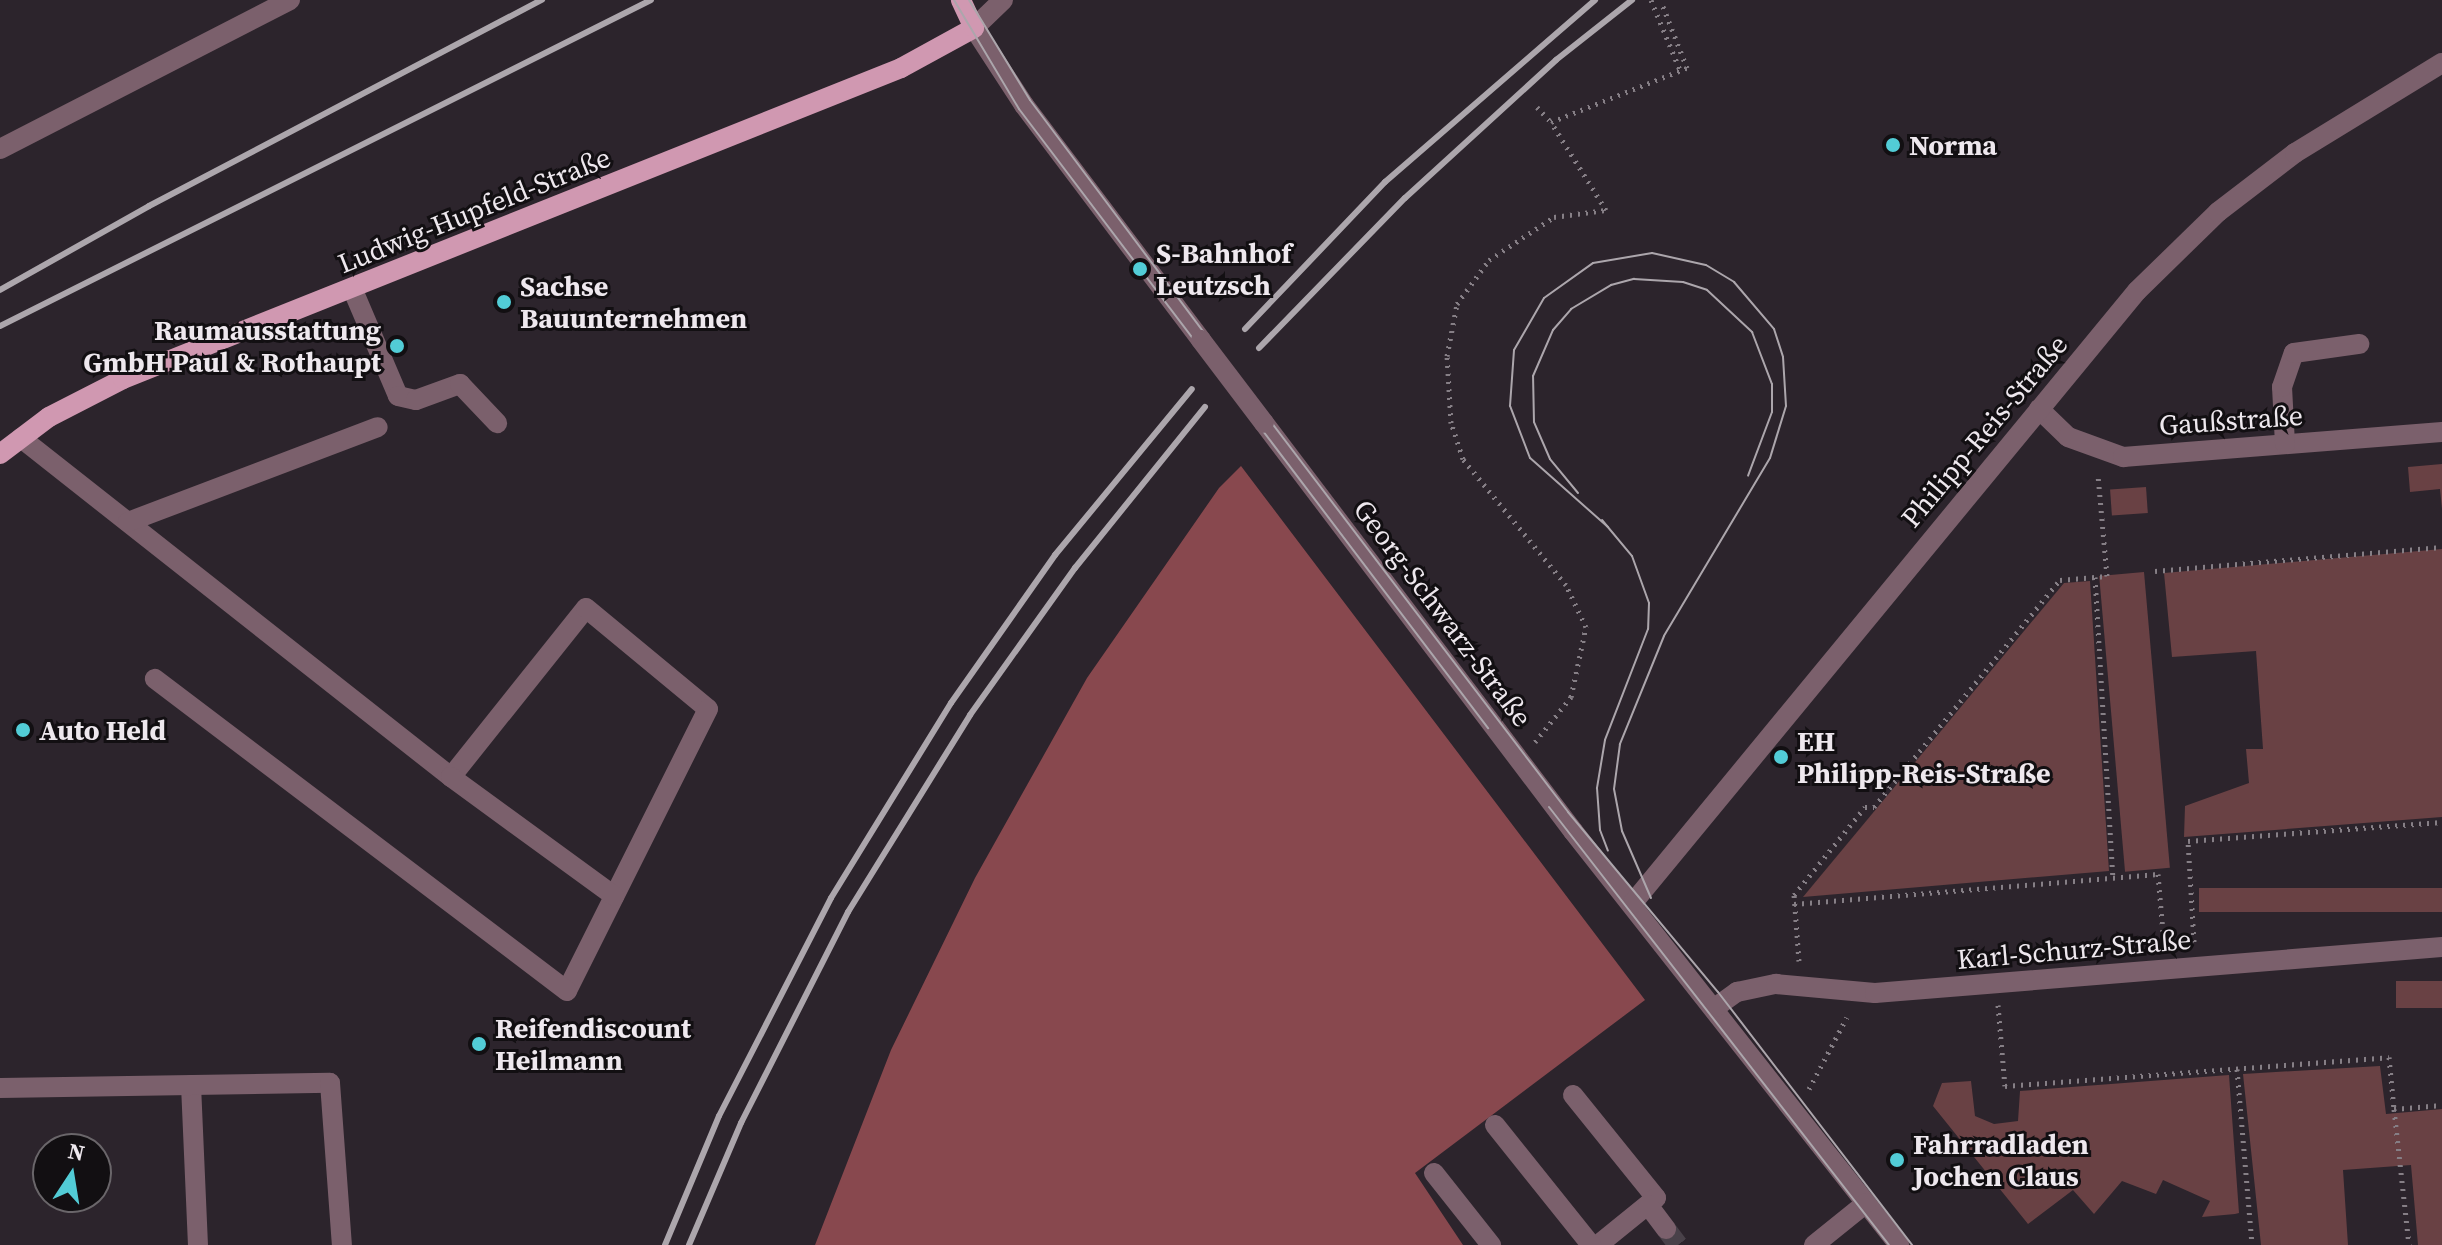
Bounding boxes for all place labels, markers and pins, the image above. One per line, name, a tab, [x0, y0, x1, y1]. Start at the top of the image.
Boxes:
place label: Norma	[1909, 128, 1997, 162]
marker: Norma	[1884, 136, 1902, 154]
place label: S-Bahnhof Leutzsch	[1156, 236, 1291, 302]
marker: S-Bahnhof Leutzsch	[1131, 260, 1149, 278]
place label: Sachse Bauunternehmen	[520, 269, 747, 335]
marker: Sachse Bauunternehmen	[495, 293, 513, 311]
place label: Raumausstattung GmbH Paul & Rothaupt	[83, 313, 381, 379]
marker: Raumausstattung GmbH Paul & Rothaupt	[388, 337, 406, 355]
place label: Auto Held	[39, 713, 166, 747]
marker: Auto Held	[14, 721, 32, 739]
place label: EH Philipp-Reis-Straße	[1797, 724, 2051, 790]
marker: EH Philipp-Reis-Straße	[1772, 748, 1790, 766]
place label: Reifendiscount Heilmann	[495, 1011, 691, 1077]
marker: Reifendiscount Heilmann	[470, 1035, 488, 1053]
place label: Fahrradladen Jochen Claus	[1913, 1127, 2089, 1193]
marker: Fahrradladen Jochen Claus	[1888, 1151, 1906, 1169]

